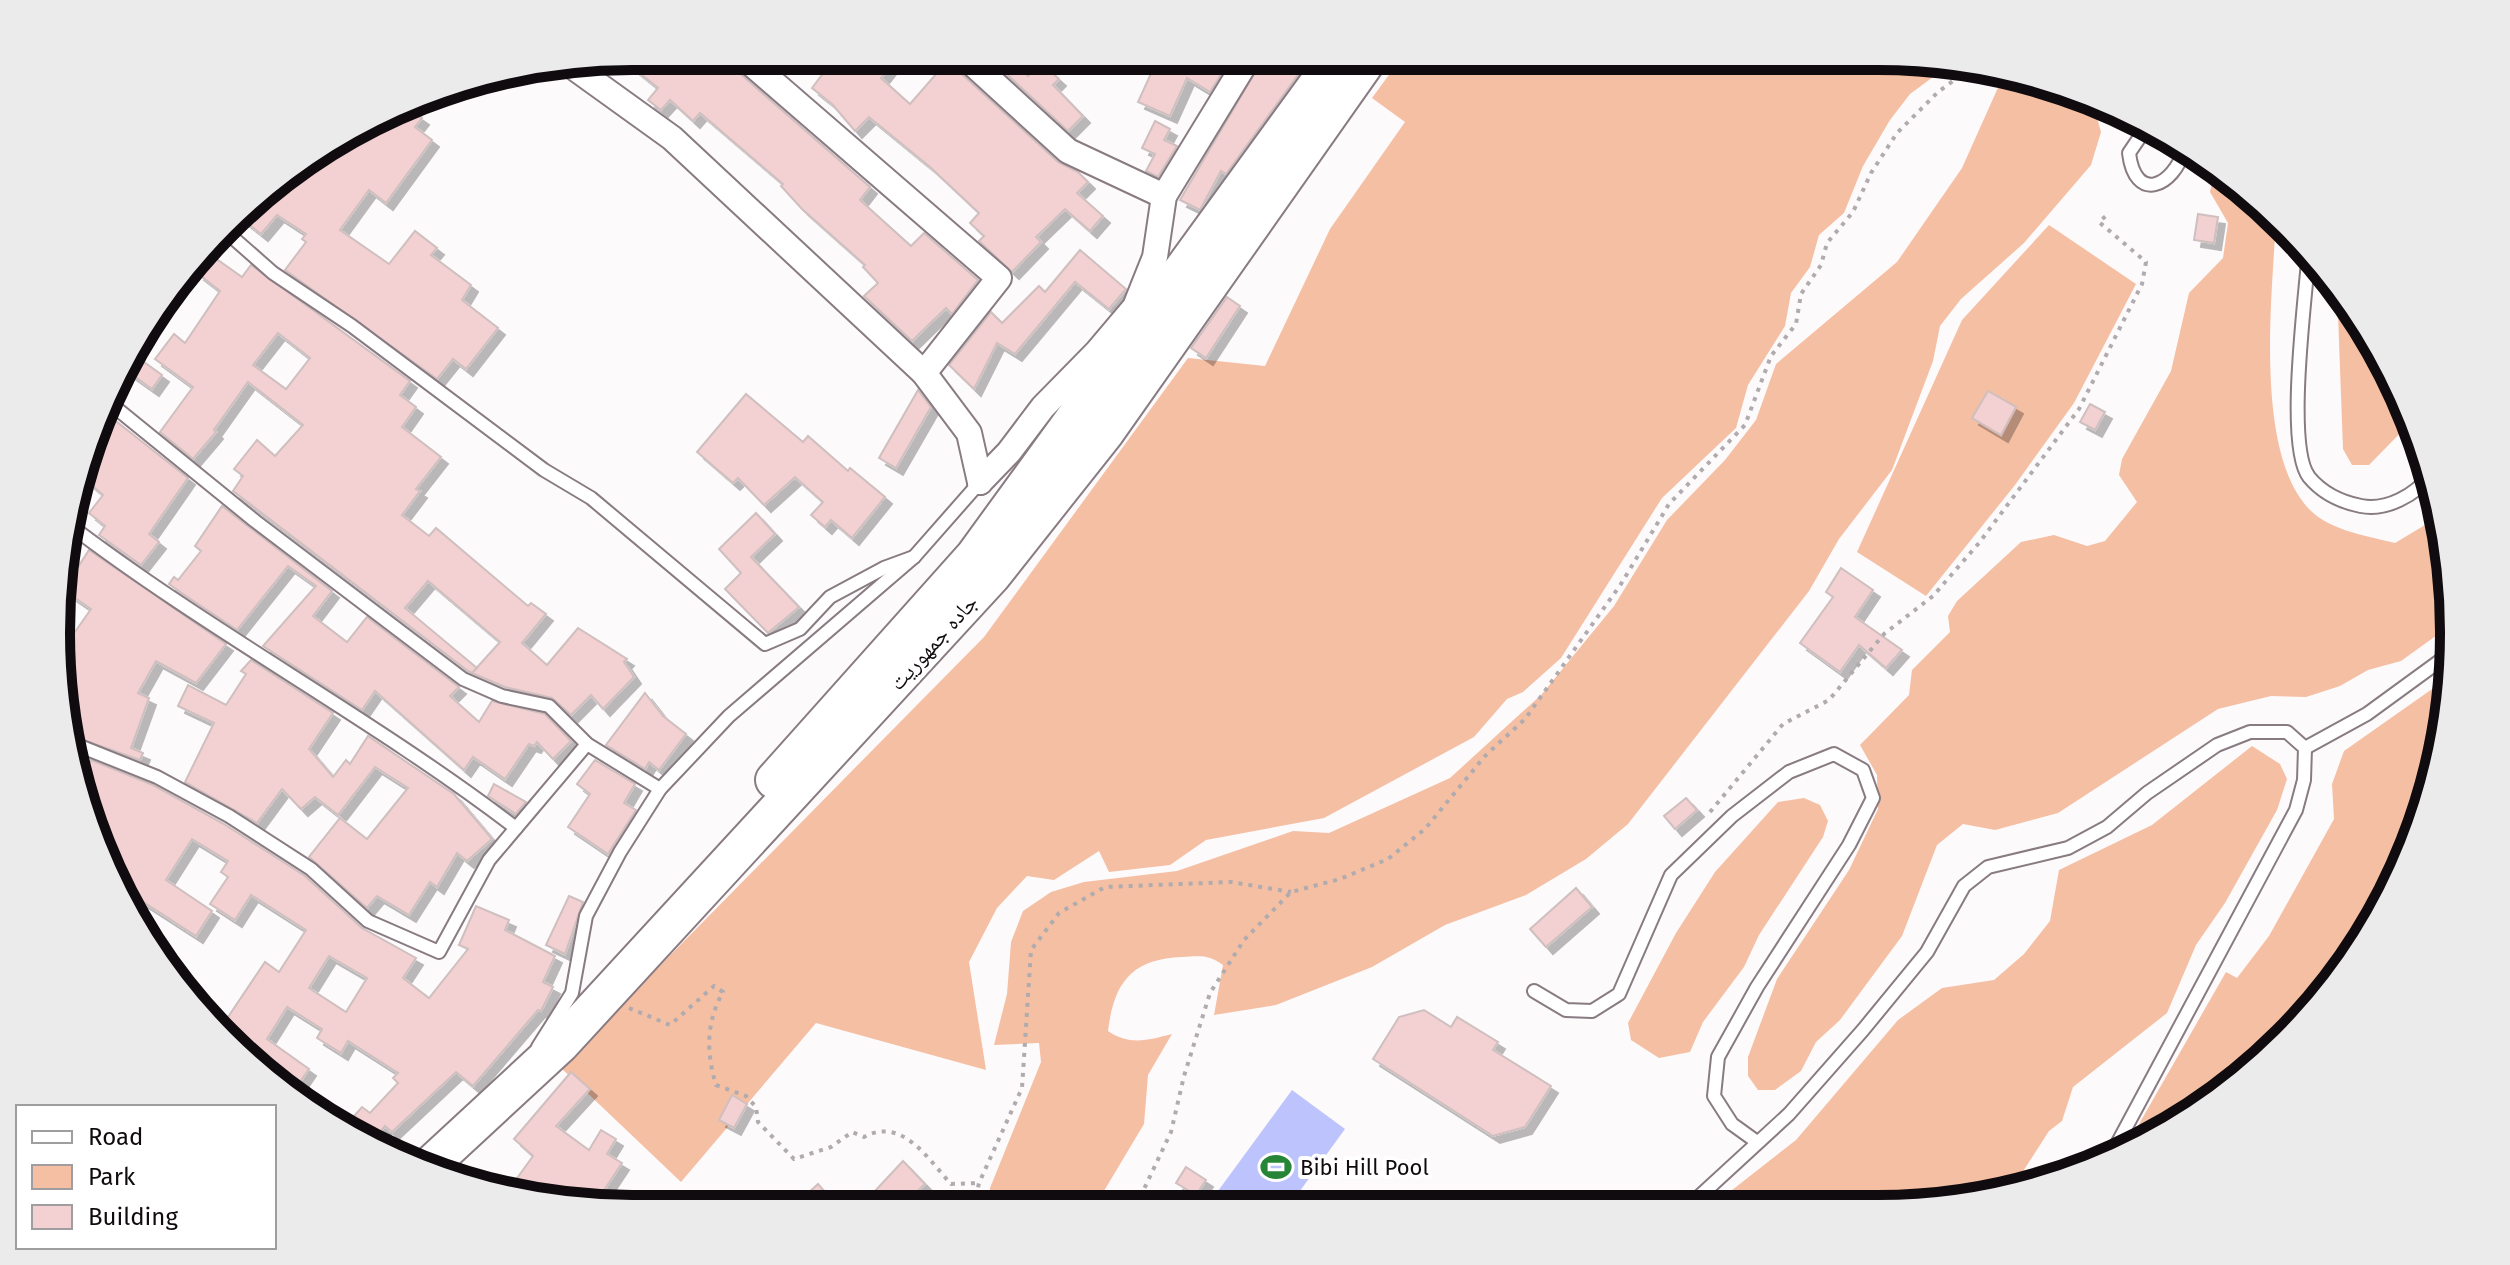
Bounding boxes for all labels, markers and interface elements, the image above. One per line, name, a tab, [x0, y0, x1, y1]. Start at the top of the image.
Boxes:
street label: جاده جمهوریت	[883, 589, 983, 696]
legend	[16, 1105, 276, 1249]
text: Road	[88, 1123, 143, 1151]
sports icon: Bibi Hill Pool	[1259, 1150, 1293, 1184]
place label: Bibi Hill Pool	[1300, 1154, 1429, 1181]
text: Park	[88, 1163, 136, 1191]
text: Building	[88, 1203, 178, 1231]

